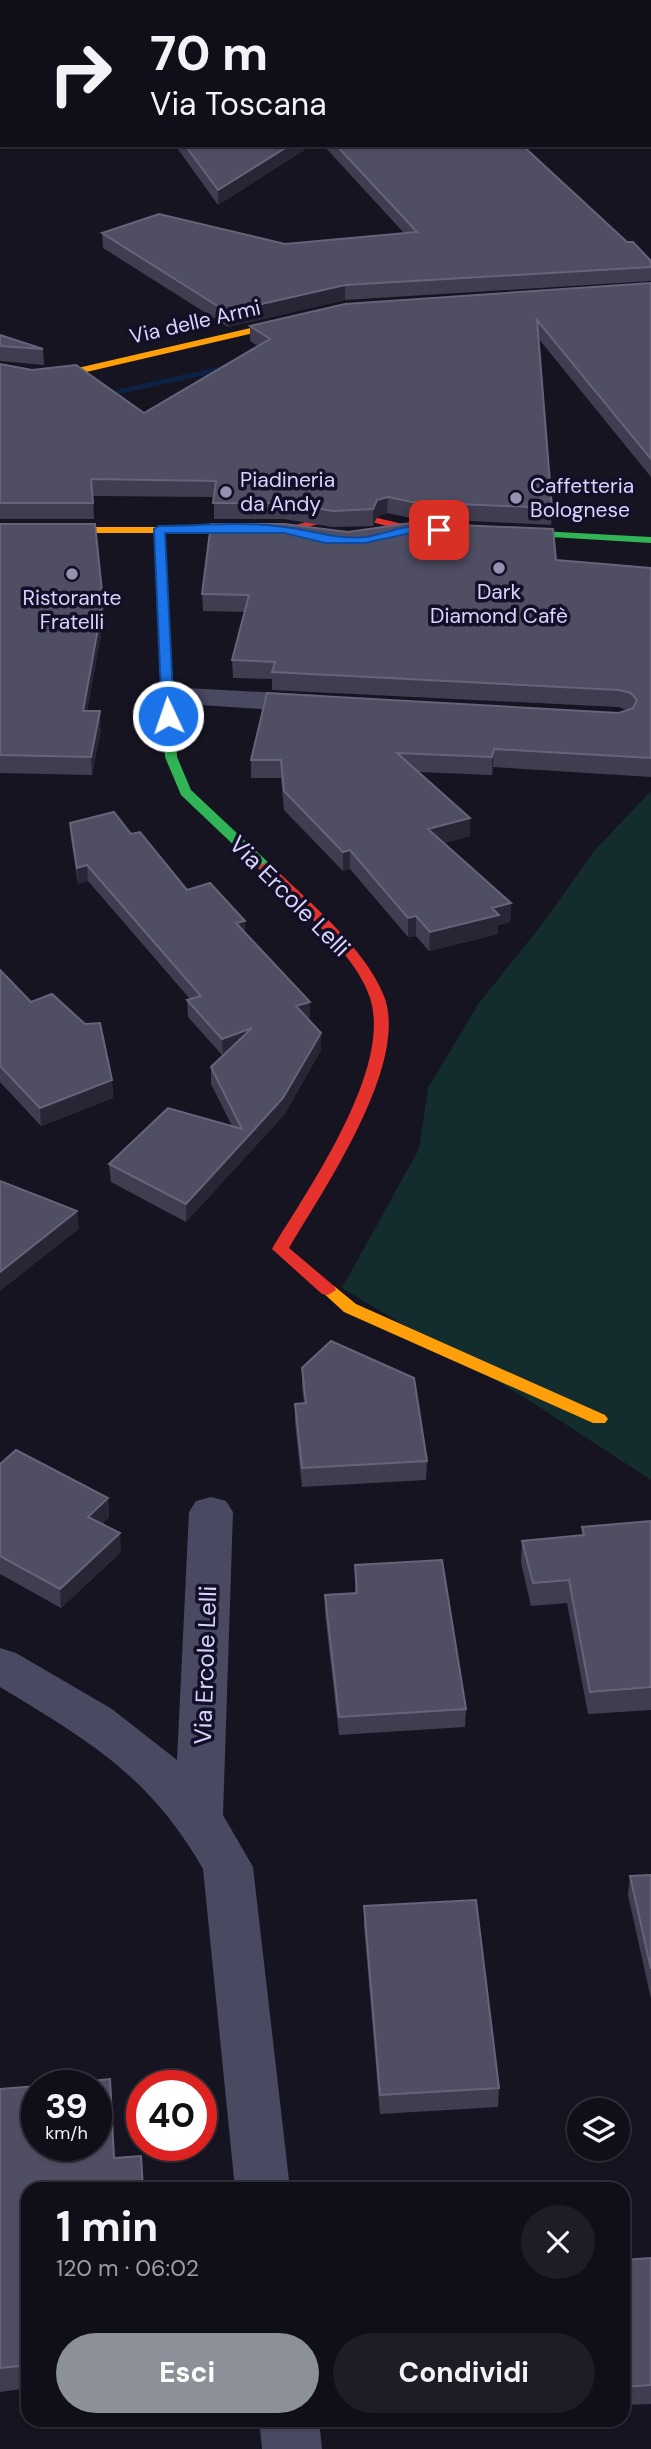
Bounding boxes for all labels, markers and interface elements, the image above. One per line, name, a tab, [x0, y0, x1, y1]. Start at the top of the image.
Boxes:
text: 70 m	[150, 21, 268, 85]
icon: right	[35, 28, 126, 119]
text: Via Toscana	[150, 83, 327, 125]
street label: Via delle Armi	[127, 293, 263, 351]
place label: Piadineria da Andy	[240, 466, 335, 518]
place label: Caffetteria Bolognese	[530, 472, 634, 524]
marker: Piadineria da Andy	[218, 484, 234, 500]
marker: Caffetteria Bolognese	[508, 490, 524, 506]
pin	[409, 500, 469, 560]
icon: arrive	[420, 511, 458, 549]
marker: Dark Diamond Cafè	[491, 560, 507, 576]
marker: Ristorante Fratelli	[64, 566, 80, 582]
place label: Dark Diamond Cafè	[430, 578, 568, 630]
place label: Ristorante Fratelli	[22, 584, 122, 636]
position arrow	[131, 679, 205, 753]
street label: Via Ercole Lelli	[223, 829, 357, 963]
street label: Via Ercole Lelli	[187, 1585, 223, 1745]
speed limit sign: 40	[126, 2070, 217, 2161]
text: 39	[45, 2083, 88, 2129]
map controls	[567, 2098, 630, 2161]
button: layers	[567, 2098, 630, 2161]
text: km/h	[45, 2121, 88, 2145]
text: 1 min	[56, 2199, 158, 2254]
button: close	[521, 2205, 595, 2279]
text: 120 m · 06:02	[56, 2253, 199, 2283]
button: Esci	[56, 2333, 319, 2413]
button: Condividi	[333, 2333, 595, 2413]

